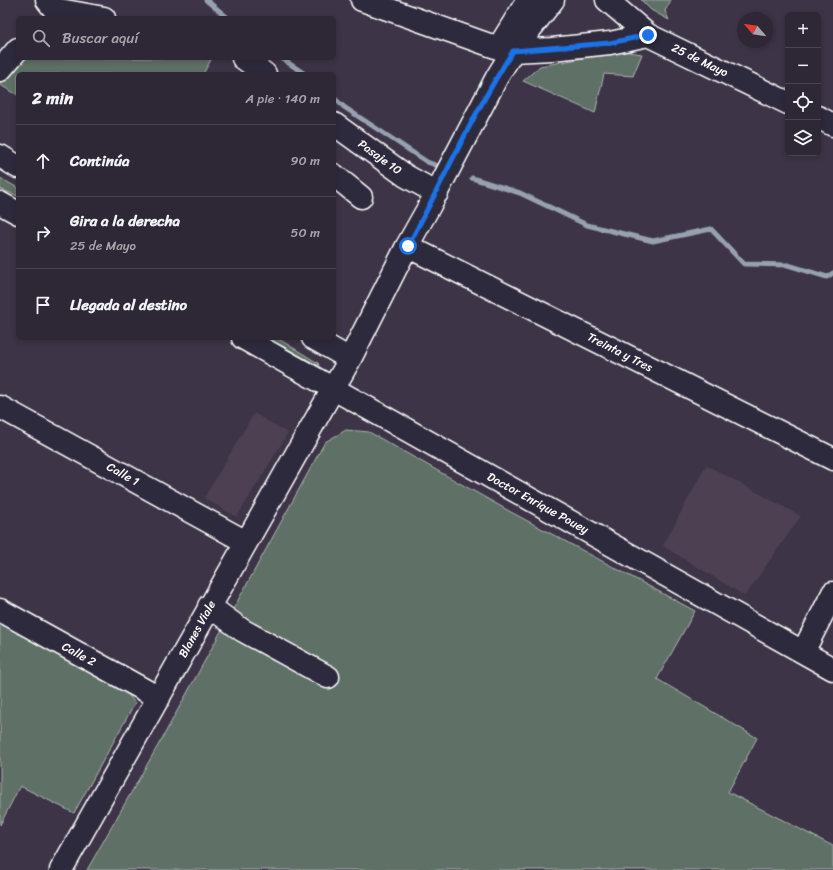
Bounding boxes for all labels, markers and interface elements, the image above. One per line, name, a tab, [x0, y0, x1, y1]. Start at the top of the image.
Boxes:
north arrow	[737, 12, 773, 48]
map controls	[785, 12, 821, 156]
button: +	[785, 12, 821, 48]
search box	[16, 16, 336, 60]
text: Buscar aquí	[62, 25, 139, 51]
route end	[639, 26, 657, 44]
icon: search	[30, 27, 52, 49]
street label: 25 de Mayo	[668, 37, 732, 83]
button: −	[785, 48, 821, 84]
text: 2 min	[32, 83, 73, 113]
button: locate	[785, 84, 821, 120]
text: A pie · 140 m	[245, 87, 320, 110]
button: layers	[785, 120, 821, 156]
street label: Pasaje 10	[353, 133, 407, 181]
text: Continúa	[70, 148, 129, 174]
text: 90 m	[290, 149, 320, 172]
icon: ahead	[32, 150, 54, 172]
text: Gira a la derecha	[70, 208, 180, 234]
text: 50 m	[290, 221, 320, 244]
icon: right	[32, 222, 54, 244]
text: 25 de Mayo	[70, 234, 136, 257]
route start	[399, 237, 417, 255]
text: Llegada al destino	[70, 292, 187, 318]
icon: arrive	[32, 294, 54, 316]
street label: Treinta y Tres	[583, 326, 657, 378]
street label: Calle 1	[102, 456, 144, 492]
street label: Doctor Enrique Pouey	[483, 466, 594, 541]
street label: Blanes Viale	[172, 596, 222, 662]
street label: Calle 2	[58, 636, 100, 673]

